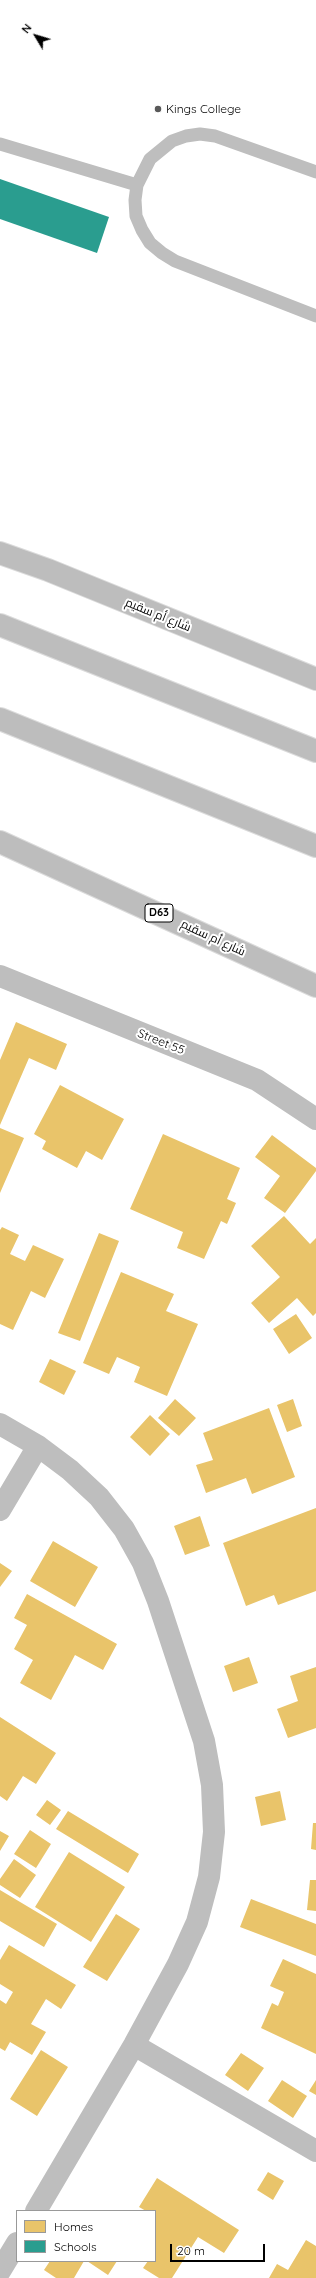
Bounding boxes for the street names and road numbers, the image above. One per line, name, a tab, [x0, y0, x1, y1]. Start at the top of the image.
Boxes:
street label: شارع أم سقيم	[123, 595, 193, 635]
road number: D63	[145, 904, 173, 922]
street label: شارع أم سقيم	[178, 917, 248, 959]
street label: Street 55	[136, 1026, 186, 1058]

